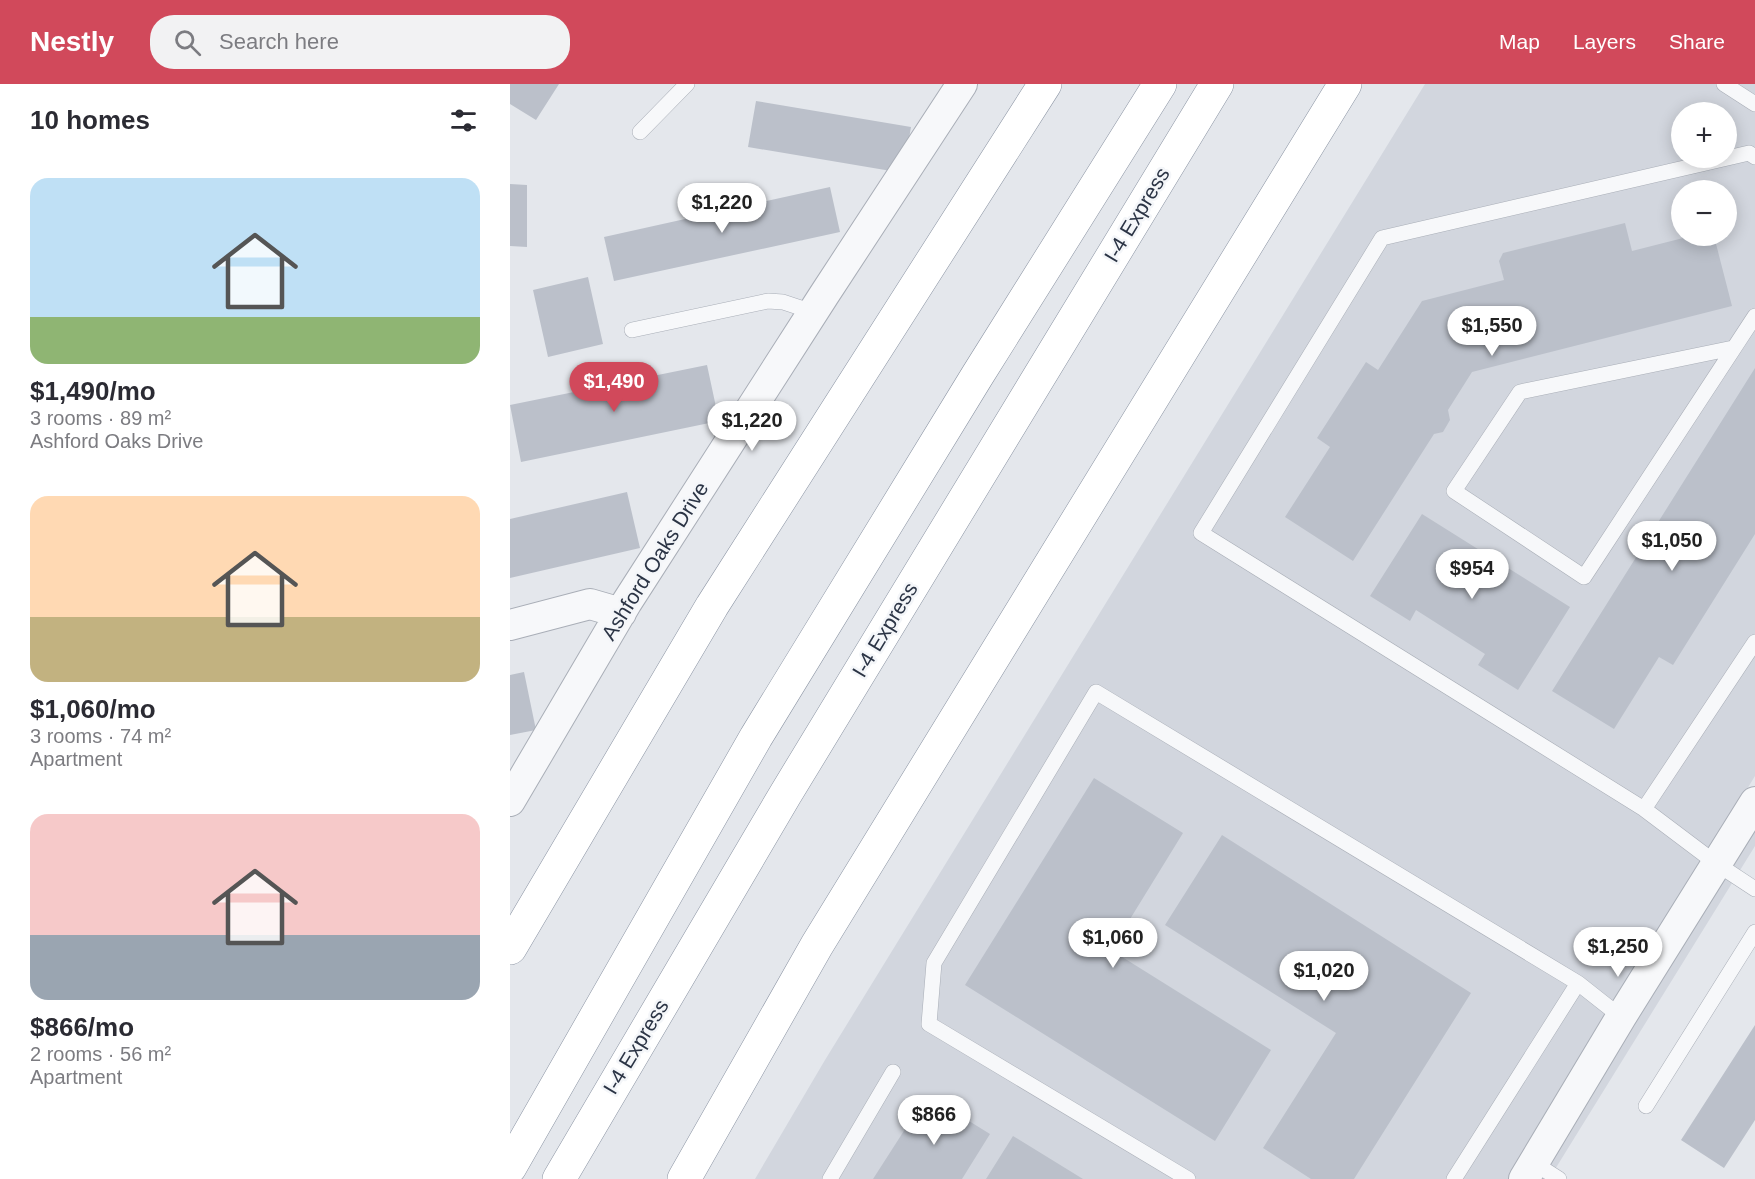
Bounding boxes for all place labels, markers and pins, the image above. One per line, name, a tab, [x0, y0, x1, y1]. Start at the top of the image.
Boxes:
pin: $1,220	[673, 183, 771, 234]
pin: $1,550	[1443, 306, 1541, 357]
pin: $1,490	[565, 362, 663, 413]
pin: $1,220	[703, 401, 801, 452]
pin: $1,050	[1623, 521, 1721, 572]
pin: $954	[1436, 549, 1508, 600]
pin: $1,060	[1064, 918, 1162, 969]
pin: $1,250	[1569, 927, 1667, 978]
pin: $1,020	[1275, 951, 1373, 1002]
pin: $866	[898, 1095, 970, 1146]

